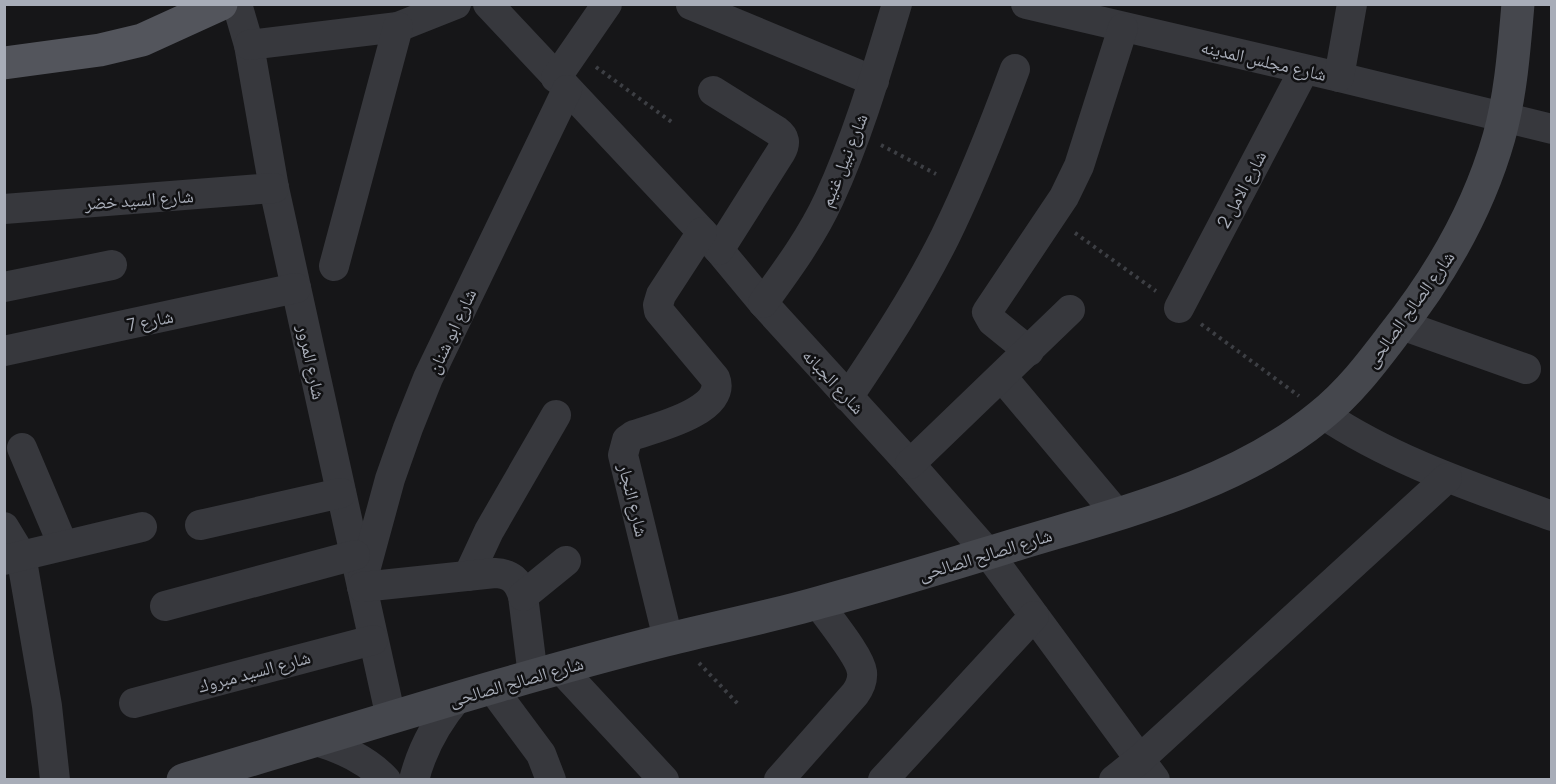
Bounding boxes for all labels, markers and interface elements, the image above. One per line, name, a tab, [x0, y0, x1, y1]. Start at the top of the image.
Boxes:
street label: شارع مجلس المدينه	[1199, 34, 1329, 86]
street label: شارع نبيل غنيم	[813, 110, 874, 211]
street label: شارع الامل 2	[1211, 146, 1271, 232]
street label: شارع السيد خضر	[83, 183, 194, 215]
street label: شارع الصالح الصالحى	[1359, 246, 1460, 373]
street label: شارع ابو شنان	[421, 285, 481, 377]
street label: شارع 7	[125, 303, 175, 337]
street label: شارع المرور	[292, 321, 332, 402]
street label: شارع الجبانه	[798, 343, 870, 419]
street label: شارع النجار	[613, 460, 655, 539]
street label: شارع الصالح الصالحى	[915, 522, 1055, 587]
street label: شارع السيد مبروك	[195, 644, 313, 698]
street label: شارع الصالح الصالحى	[446, 650, 586, 713]

